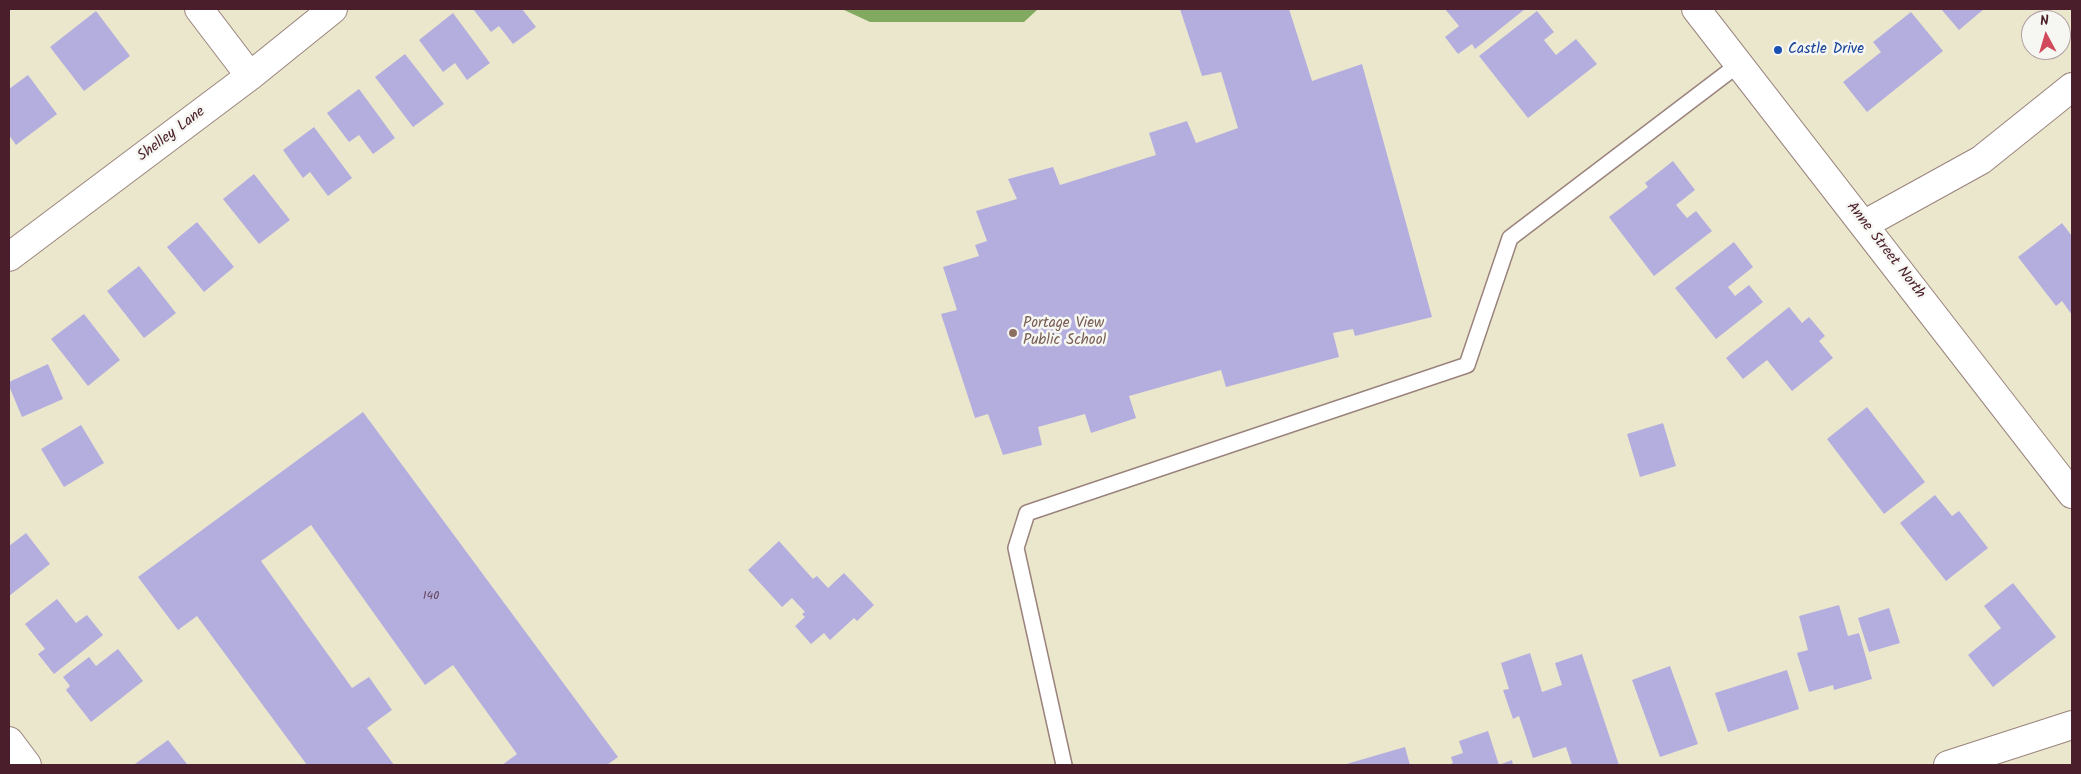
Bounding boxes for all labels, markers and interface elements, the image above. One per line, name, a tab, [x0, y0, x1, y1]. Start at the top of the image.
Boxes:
north arrow	[2021, 10, 2071, 60]
text: N	[2039, 10, 2050, 32]
place label: Castle Drive	[1788, 41, 1864, 59]
marker: Castle Drive	[1772, 44, 1784, 56]
street label: Shelley Lane	[135, 104, 209, 166]
street label: Anne Street North	[1842, 199, 1928, 303]
place label: Portage View Public School	[1023, 315, 1106, 350]
marker: Portage View Public School	[1007, 327, 1019, 339]
house number: 140	[423, 590, 439, 604]

